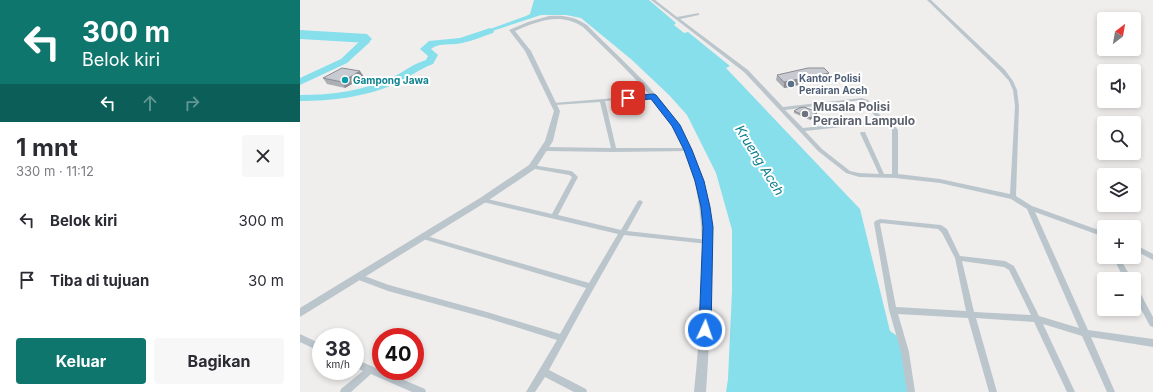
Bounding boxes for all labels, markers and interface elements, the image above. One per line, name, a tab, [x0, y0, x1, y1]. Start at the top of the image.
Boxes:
north arrow	[1097, 12, 1141, 56]
map controls	[1097, 12, 1141, 316]
text: 300 m	[82, 15, 170, 49]
icon: left	[16, 16, 68, 68]
text: Belok kiri	[82, 49, 160, 70]
button: sound	[1097, 64, 1141, 108]
place label: Kantor Polisi Perairan Aceh	[799, 72, 867, 96]
place label: Gampong Jawa	[353, 74, 429, 87]
marker: Gampong Jawa	[340, 75, 350, 85]
marker: Kantor Polisi Perairan Aceh	[786, 79, 796, 89]
pin	[611, 81, 645, 115]
icon: arrive	[617, 87, 639, 109]
icon: left	[97, 92, 119, 114]
icon: ahead	[139, 92, 161, 114]
icon: right	[181, 92, 203, 114]
place label: Musala Polisi Perairan Lampulo	[813, 99, 915, 128]
marker: Musala Polisi Perairan Lampulo	[800, 109, 810, 119]
button: search	[1097, 116, 1141, 160]
water label: Krueng Aceh	[732, 122, 788, 198]
text: 1 mnt	[16, 133, 78, 162]
button: close	[242, 135, 284, 177]
text: 330 m · 11:12	[16, 163, 94, 179]
button: layers	[1097, 168, 1141, 212]
icon: left	[16, 209, 38, 231]
text: Belok kiri	[50, 211, 117, 230]
text: 300 m	[238, 211, 284, 230]
button: +	[1097, 220, 1141, 264]
icon: arrive	[16, 269, 38, 291]
text: Tiba di tujuan	[50, 271, 149, 290]
text: 30 m	[248, 271, 284, 290]
button: −	[1097, 272, 1141, 316]
position arrow	[684, 309, 726, 351]
speed limit sign: 40	[372, 328, 424, 380]
text: 38	[325, 337, 351, 361]
button: Keluar	[16, 338, 146, 384]
button: Bagikan	[154, 338, 284, 384]
text: km/h	[326, 358, 350, 370]

